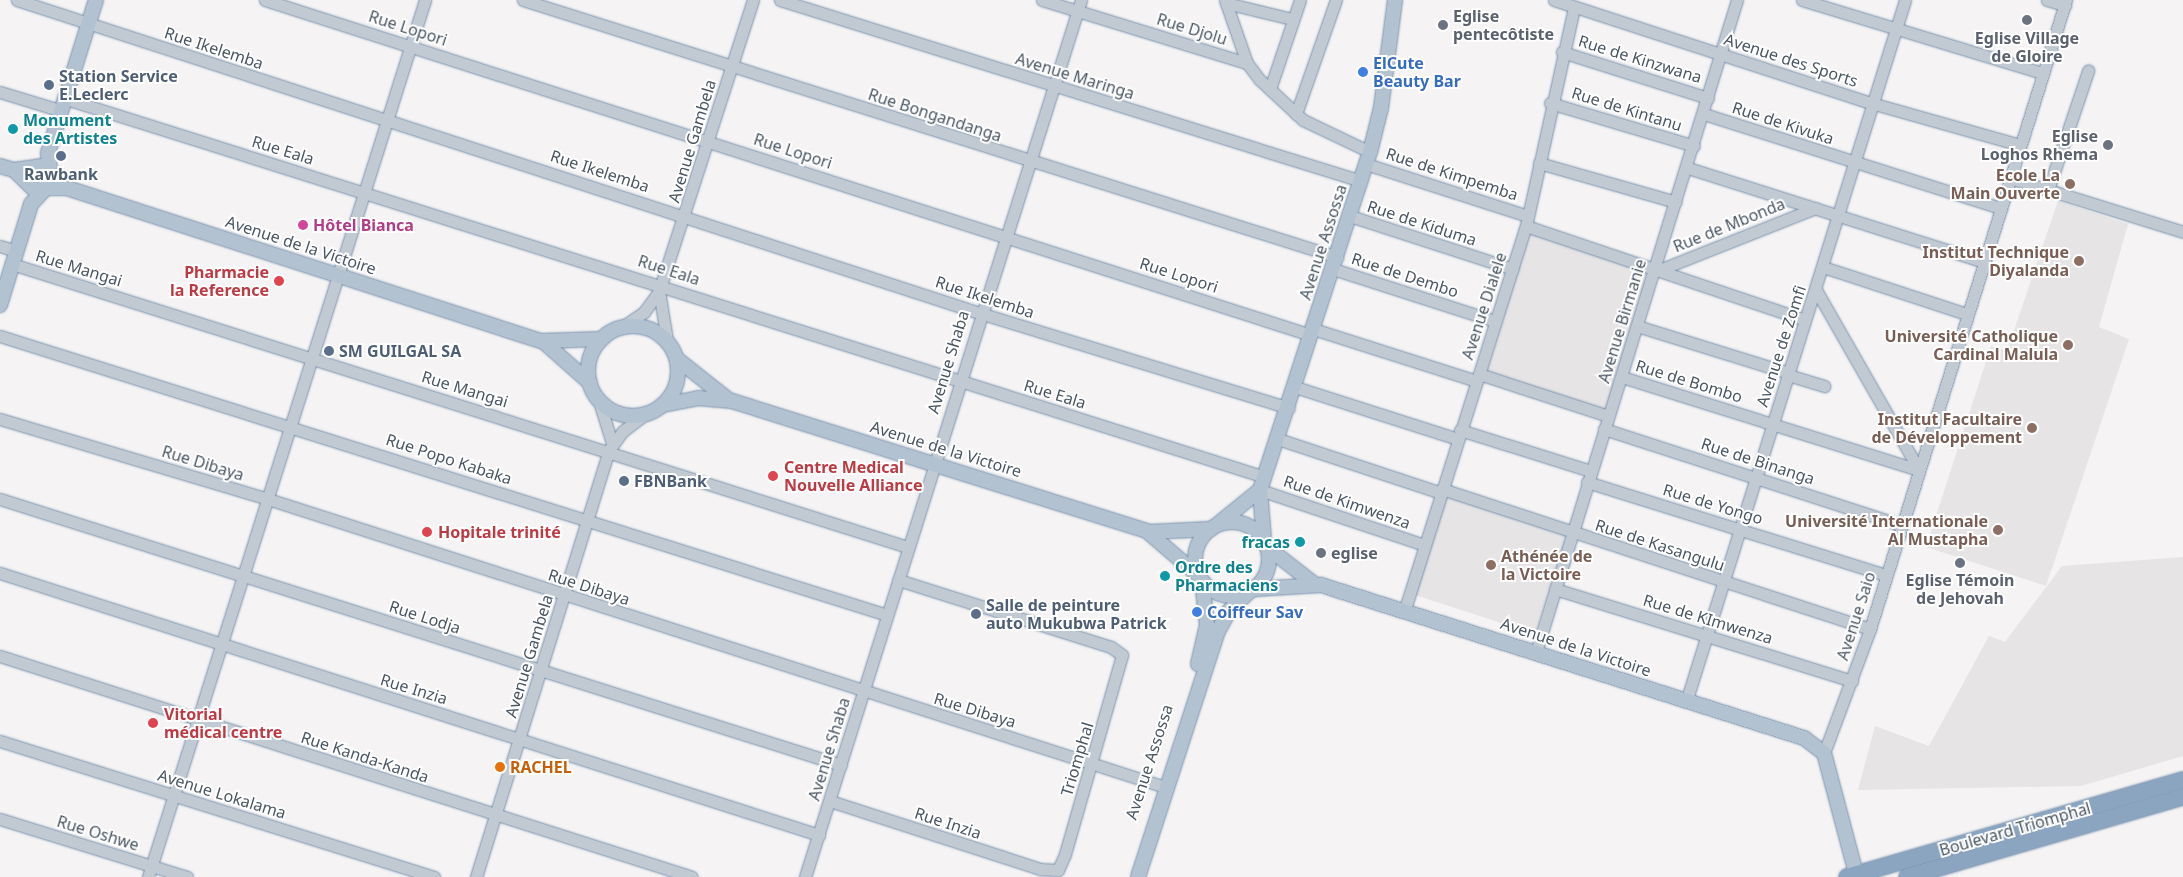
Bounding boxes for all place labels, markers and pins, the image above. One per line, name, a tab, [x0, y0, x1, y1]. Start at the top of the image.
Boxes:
place label: Eglise pentecôtiste	[1453, 6, 1554, 44]
marker: Eglise Village de Gloire	[2021, 14, 2033, 26]
marker: Eglise pentecôtiste	[1437, 19, 1449, 31]
place label: Eglise Village de Gloire	[1975, 28, 2079, 66]
place label: ElCute Beauty Bar	[1373, 53, 1461, 91]
place label: Station Service E.Leclerc	[59, 66, 178, 104]
marker: ElCute Beauty Bar	[1357, 66, 1369, 78]
marker: Station Service E.Leclerc	[43, 79, 55, 91]
place label: Monument des Artistes	[23, 110, 117, 148]
marker: Monument des Artistes	[7, 123, 19, 135]
place label: Eglise Loghos Rhema	[1981, 126, 2098, 164]
marker: Eglise Loghos Rhema	[2102, 139, 2114, 151]
marker: Rawbank	[55, 150, 67, 162]
place label: Rawbank	[24, 164, 98, 184]
place label: Ecole La Main Ouverte	[1951, 165, 2060, 203]
marker: Ecole La Main Ouverte	[2064, 178, 2076, 190]
place label: Hôtel Bianca	[313, 215, 414, 235]
marker: Hôtel Bianca	[297, 219, 309, 231]
place label: Institut Technique Diyalanda	[1923, 242, 2069, 280]
marker: Institut Technique Diyalanda	[2073, 255, 2085, 267]
place label: Pharmacie la Reference	[170, 262, 269, 300]
marker: Pharmacie la Reference	[273, 275, 285, 287]
place label: Université Catholique Cardinal Malula	[1885, 326, 2058, 364]
marker: Université Catholique Cardinal Malula	[2062, 339, 2074, 351]
place label: SM GUILGAL SA	[339, 341, 461, 361]
marker: SM GUILGAL SA	[323, 345, 335, 357]
place label: Institut Facultaire de Développement	[1872, 409, 2022, 447]
marker: Institut Facultaire de Développement	[2026, 422, 2038, 434]
place label: Centre Medical Nouvelle Alliance	[784, 457, 923, 495]
marker: Centre Medical Nouvelle Alliance	[766, 469, 780, 483]
place label: FBNBank	[634, 471, 707, 491]
marker: FBNBank	[618, 475, 630, 487]
place label: Université Internationale Al Mustapha	[1785, 511, 1988, 549]
place label: Hopitale trinité	[438, 522, 561, 542]
marker: Université Internationale Al Mustapha	[1992, 524, 2004, 536]
marker: Hopitale trinité	[420, 525, 434, 539]
place label: fracas	[1242, 532, 1290, 552]
marker: fracas	[1294, 536, 1306, 548]
place label: eglise	[1331, 543, 1378, 563]
place label: Athénée de la Victoire	[1501, 546, 1592, 584]
marker: eglise	[1315, 547, 1327, 559]
place label: Ordre des Pharmaciens	[1175, 557, 1278, 595]
marker: Eglise Témoin de Jehovah	[1954, 557, 1966, 569]
marker: Athénée de la Victoire	[1485, 559, 1497, 571]
marker: Ordre des Pharmaciens	[1159, 570, 1171, 582]
place label: Eglise Témoin de Jehovah	[1906, 570, 2014, 608]
place label: Salle de peinture auto Mukubwa Patrick	[986, 595, 1167, 633]
place label: Coiffeur Sav	[1207, 602, 1303, 622]
marker: Coiffeur Sav	[1191, 606, 1203, 618]
marker: Salle de peinture auto Mukubwa Patrick	[970, 608, 982, 620]
place label: Vitorial médical centre	[164, 704, 282, 742]
marker: Vitorial médical centre	[146, 716, 160, 730]
place label: RACHEL	[510, 757, 572, 777]
marker: RACHEL	[494, 761, 506, 773]

